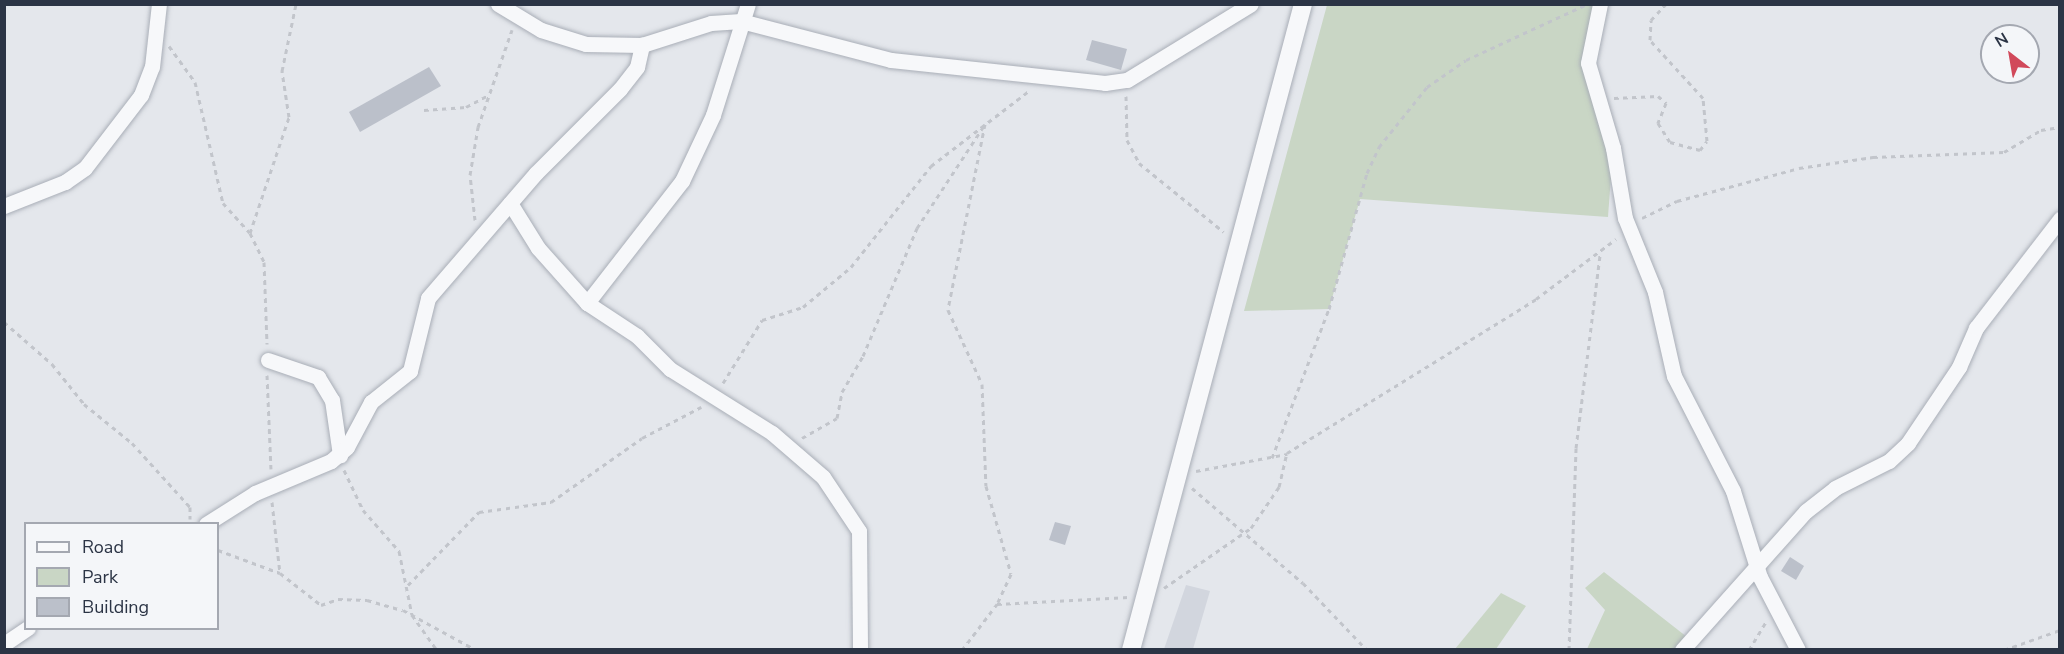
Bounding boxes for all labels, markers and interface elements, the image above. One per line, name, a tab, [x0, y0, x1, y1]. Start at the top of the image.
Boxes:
north arrow	[1980, 24, 2040, 84]
text: N	[1991, 28, 2013, 53]
legend	[24, 522, 219, 630]
text: Road	[82, 535, 124, 559]
text: Park	[82, 565, 118, 589]
text: Building	[82, 595, 149, 619]

